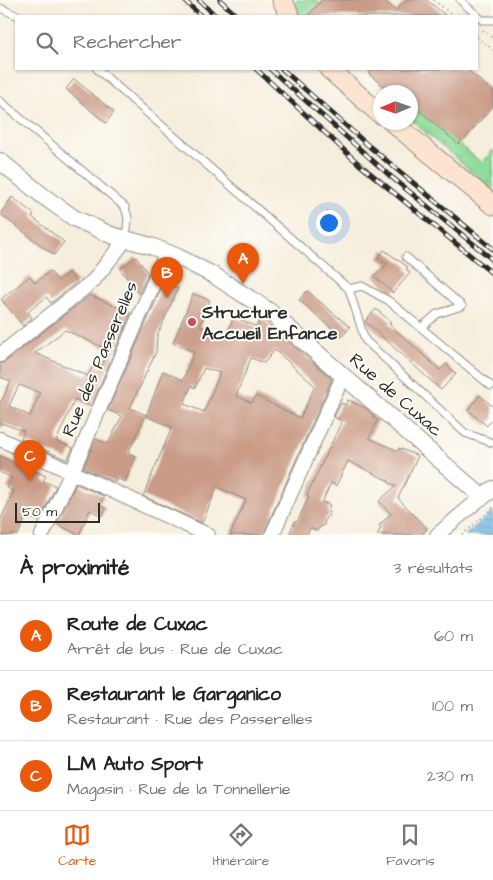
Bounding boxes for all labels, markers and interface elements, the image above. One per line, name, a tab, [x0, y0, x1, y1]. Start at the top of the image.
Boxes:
search box	[15, 15, 478, 70]
icon: search	[33, 29, 61, 57]
text: Rechercher	[73, 29, 181, 56]
north arrow	[373, 85, 418, 130]
your location	[316, 210, 342, 236]
pin: A	[227, 243, 259, 284]
pin: B	[151, 257, 183, 298]
street label: Rue des Passerelles	[56, 277, 144, 441]
place label: Structure Accueil Enfance	[201, 300, 338, 346]
marker: Structure Accueil Enfance	[186, 316, 198, 328]
street label: Rue de Cuxac	[344, 348, 448, 442]
pin: C	[14, 440, 46, 481]
scale bar	[15, 500, 100, 523]
text: 50 m	[22, 502, 57, 522]
text: À proximité	[20, 553, 129, 582]
text: 3 résultats	[393, 557, 473, 579]
text: Route de Cuxac	[67, 611, 208, 638]
text: A	[31, 625, 41, 647]
text: 60 m	[434, 625, 473, 647]
text: Arrêt de bus · Rue de Cuxac	[67, 638, 283, 660]
text: Restaurant le Garganico	[67, 681, 281, 708]
text: B	[30, 695, 42, 717]
text: 100 m	[432, 695, 473, 717]
text: Restaurant · Rue des Passerelles	[67, 708, 312, 730]
text: LM Auto Sport	[67, 751, 203, 778]
text: C	[30, 765, 42, 787]
text: 230 m	[427, 765, 473, 787]
text: Magasin · Rue de la Tonnellerie	[67, 778, 290, 800]
tab: Carte	[58, 821, 96, 871]
tab: Itinéraire	[213, 821, 269, 871]
tab: Favoris	[386, 821, 435, 871]

